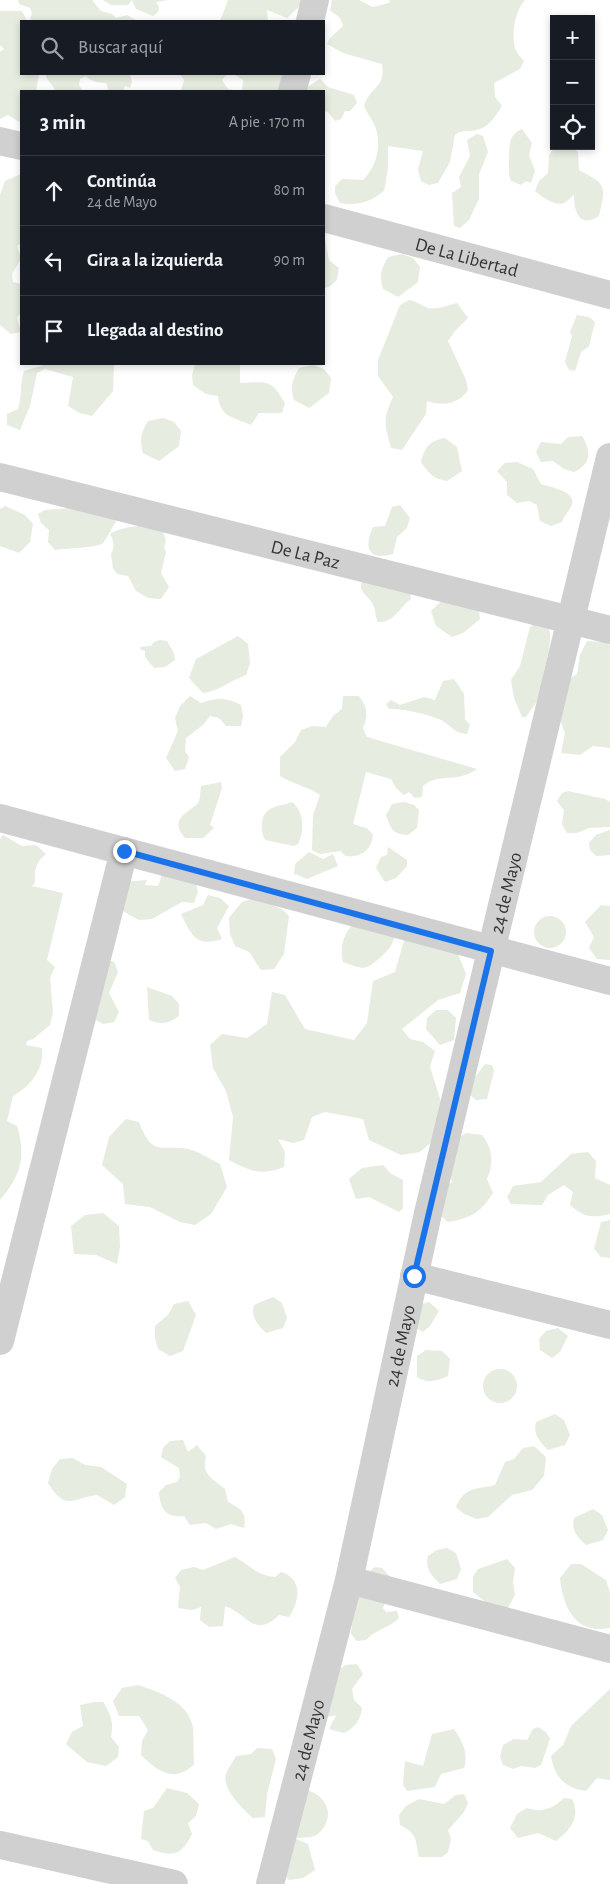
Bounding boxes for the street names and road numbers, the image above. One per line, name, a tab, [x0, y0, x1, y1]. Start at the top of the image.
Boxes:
street label: De La Libertad	[413, 235, 520, 281]
street label: De La Paz	[269, 537, 342, 573]
street label: 24 de Mayo	[488, 850, 526, 936]
street label: 24 de Mayo	[383, 1303, 419, 1388]
street label: 24 de Mayo	[289, 1697, 329, 1783]

